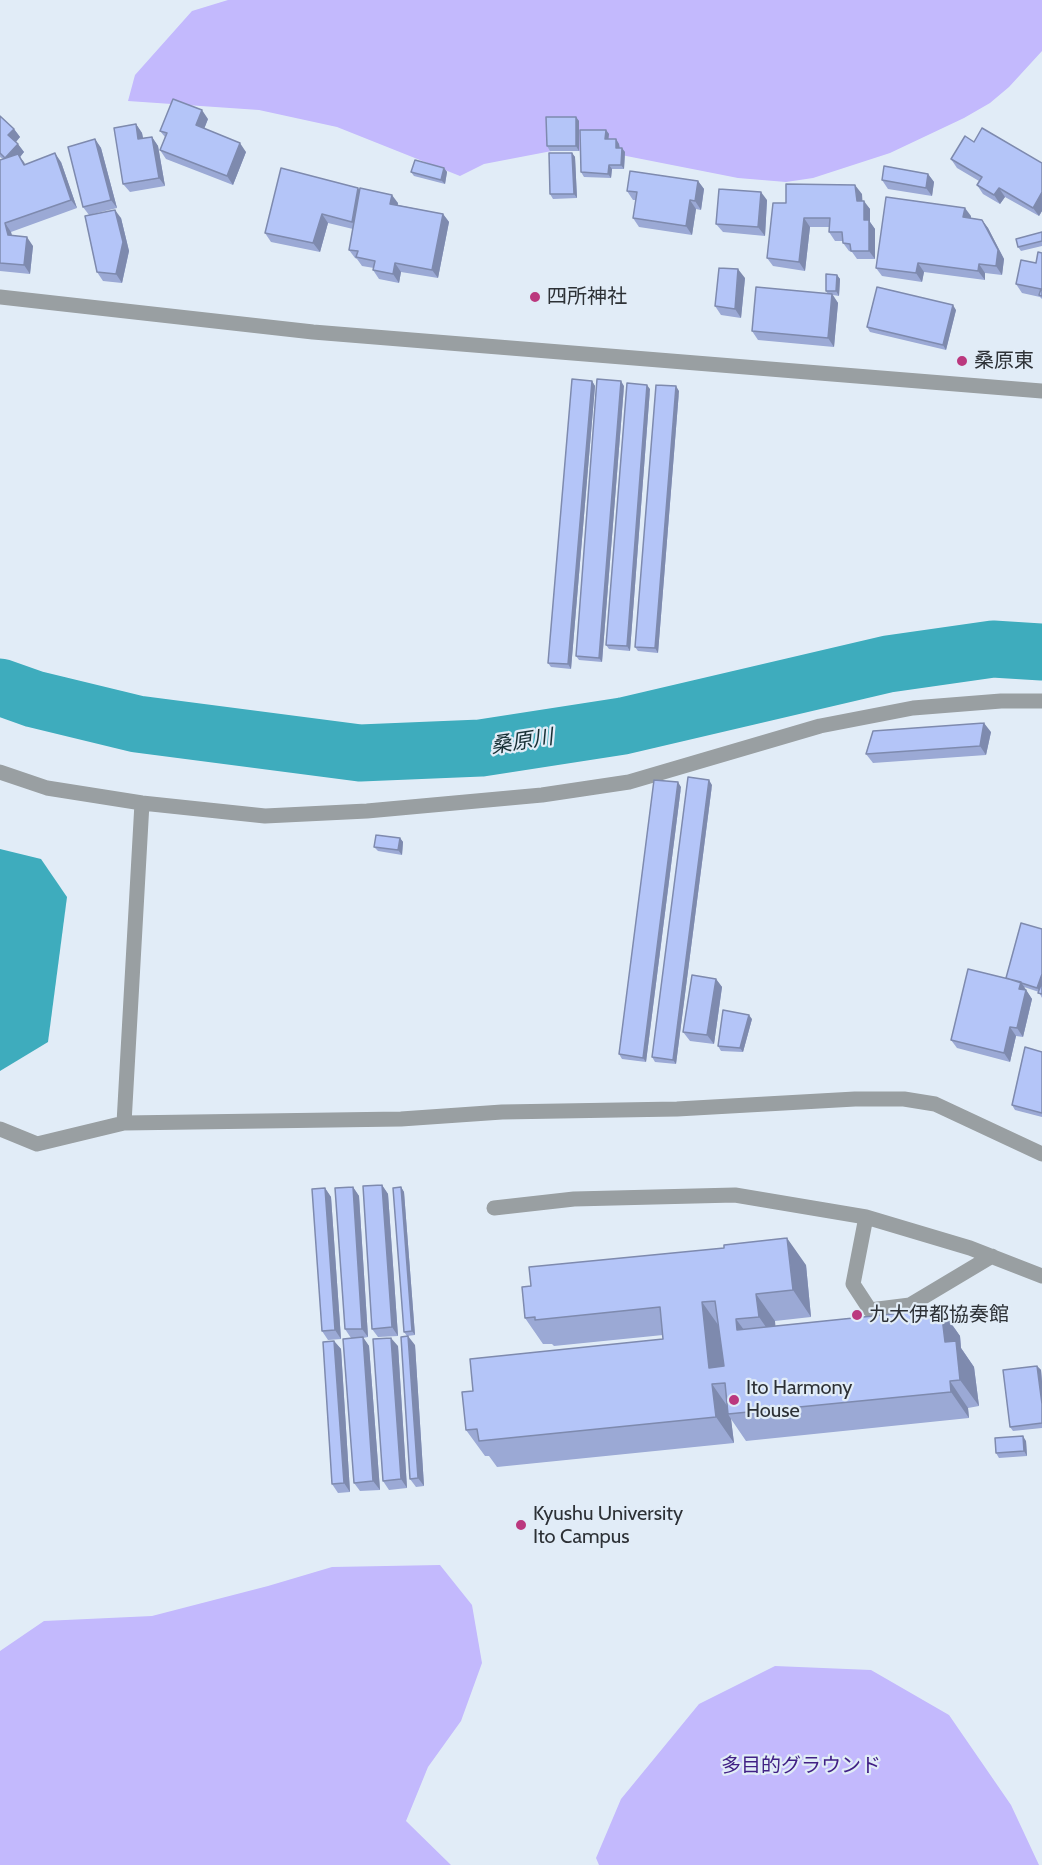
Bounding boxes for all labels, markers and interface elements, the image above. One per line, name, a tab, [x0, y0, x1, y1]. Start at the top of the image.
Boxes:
place label: 四所神社	[547, 285, 627, 309]
marker: 四所神社	[528, 290, 542, 304]
place label: 桑原東	[974, 349, 1034, 373]
marker: 桑原東	[955, 354, 969, 368]
water label: 桑原川	[489, 725, 555, 759]
place label: 九大伊都協奏館	[869, 1303, 1009, 1327]
marker: 九大伊都協奏館	[850, 1308, 864, 1322]
place label: Ito Harmony House	[746, 1376, 852, 1423]
marker: Ito Harmony House	[727, 1393, 741, 1407]
place label: Kyushu University Ito Campus	[533, 1502, 683, 1549]
marker: Kyushu University Ito Campus	[514, 1518, 528, 1532]
park label: 多目的グラウンド	[721, 1754, 881, 1778]

